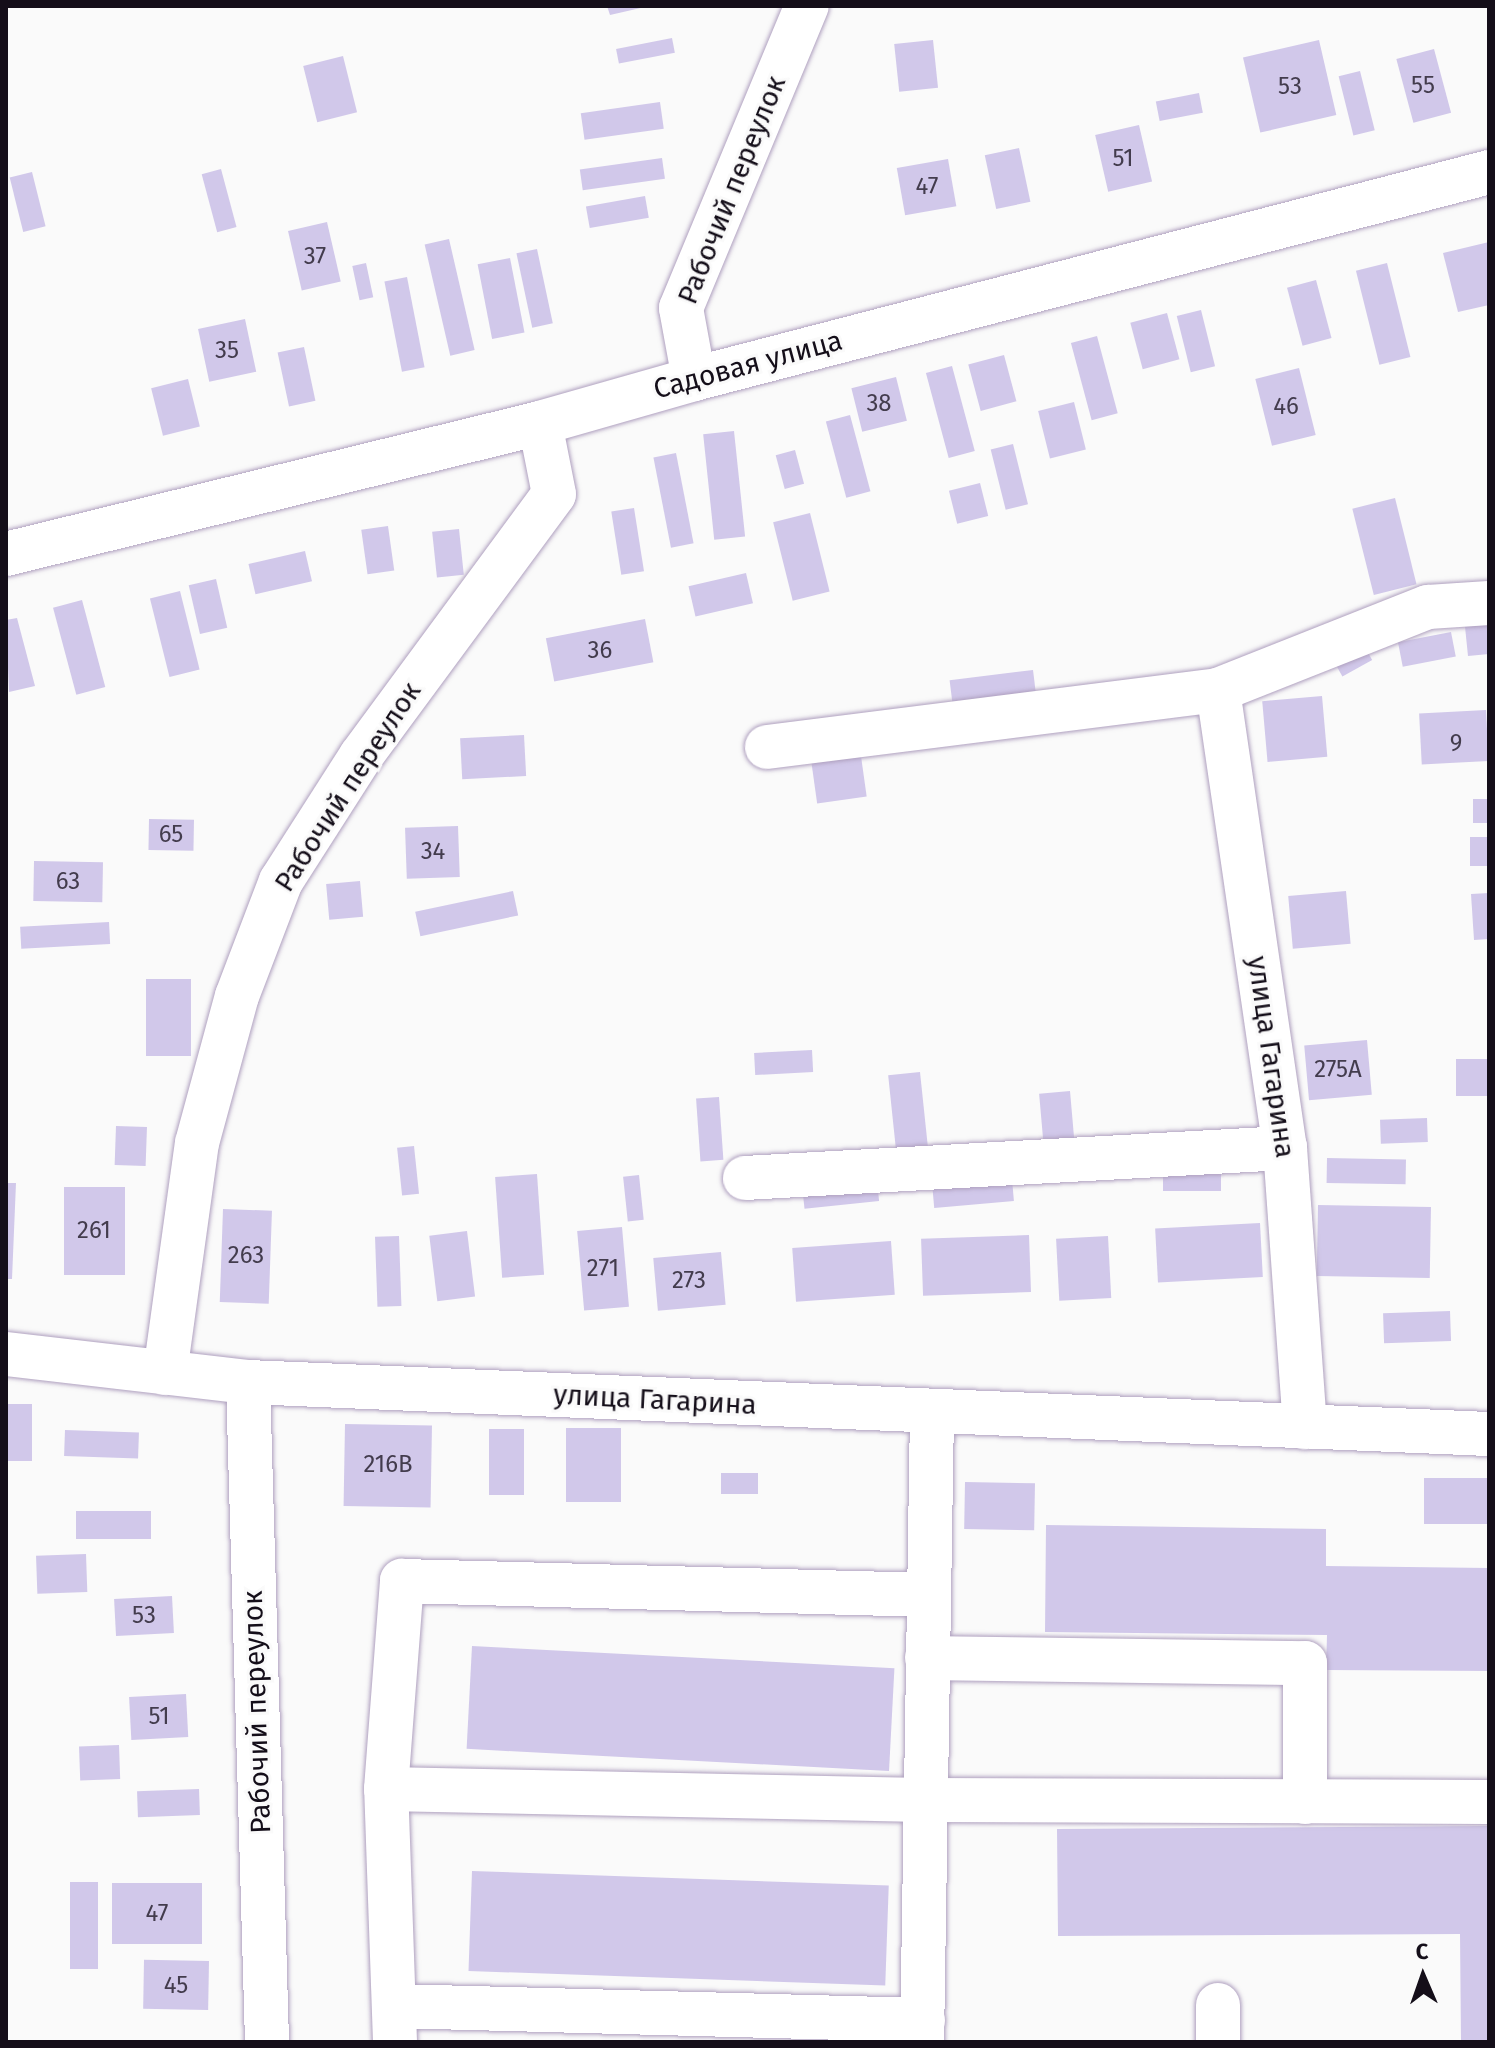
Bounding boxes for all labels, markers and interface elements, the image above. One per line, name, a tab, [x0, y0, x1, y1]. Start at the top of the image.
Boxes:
street label: Рабочий переулок	[671, 71, 793, 309]
house number: 55	[1411, 72, 1435, 100]
house number: 53	[1278, 73, 1302, 101]
house number: 51	[1112, 145, 1134, 173]
house number: 47	[916, 173, 938, 201]
house number: 37	[304, 243, 326, 271]
street label: Садовая улица	[650, 324, 846, 406]
house number: 35	[215, 337, 239, 365]
house number: 38	[866, 390, 892, 418]
house number: 46	[1273, 393, 1299, 421]
house number: 36	[588, 637, 612, 665]
street label: Рабочий переулок	[268, 676, 428, 898]
house number: 9	[1450, 730, 1462, 758]
house number: 65	[159, 821, 183, 849]
house number: 34	[421, 838, 445, 866]
house number: 63	[56, 868, 80, 896]
street label: улица Гагарина	[1240, 954, 1302, 1160]
house number: 275А	[1314, 1056, 1362, 1084]
house number: 261	[77, 1217, 111, 1245]
house number: 263	[228, 1242, 264, 1270]
house number: 271	[587, 1255, 619, 1283]
house number: 273	[672, 1267, 706, 1295]
street label: улица Гагарина	[553, 1378, 757, 1422]
house number: 216В	[363, 1451, 413, 1479]
street label: Рабочий переулок	[236, 1590, 278, 1834]
house number: 53	[132, 1602, 156, 1630]
house number: 51	[148, 1703, 170, 1731]
house number: 47	[146, 1900, 168, 1928]
north arrow	[1383, 1936, 1463, 2016]
text: С	[1415, 1938, 1429, 1965]
house number: 45	[164, 1972, 188, 2000]

